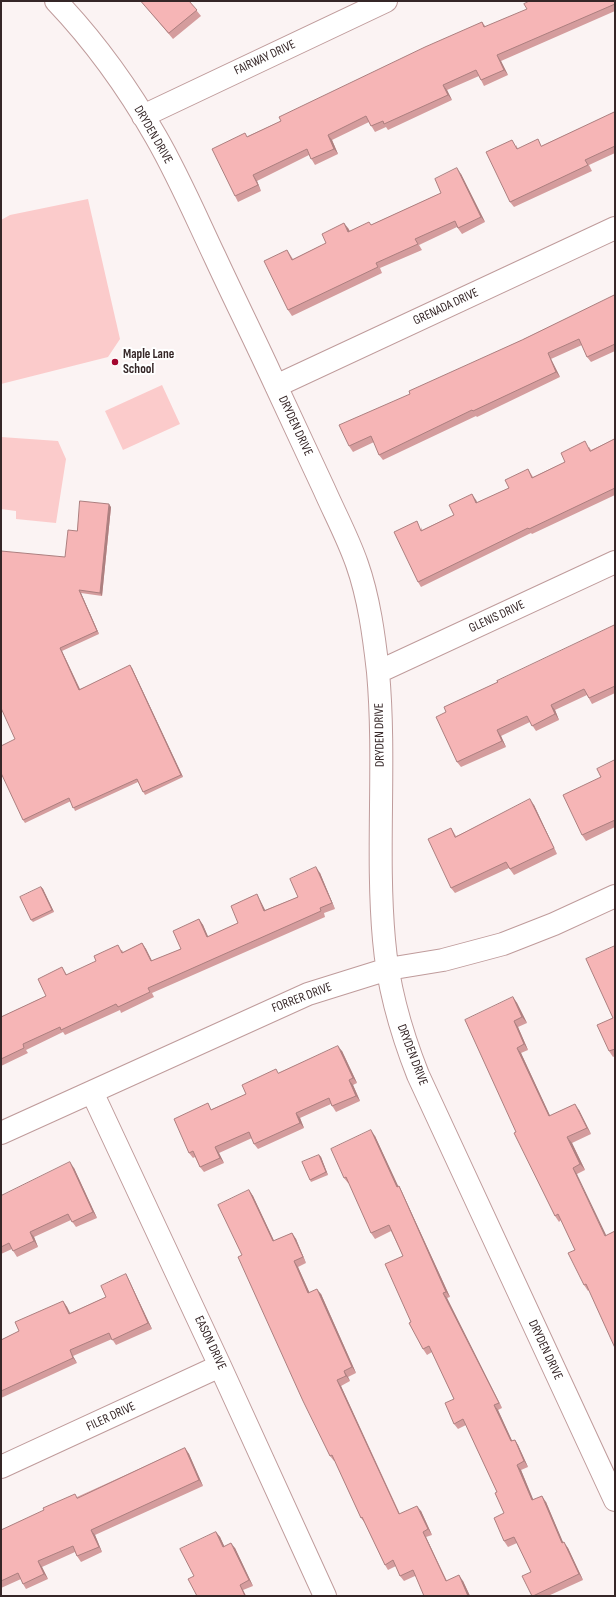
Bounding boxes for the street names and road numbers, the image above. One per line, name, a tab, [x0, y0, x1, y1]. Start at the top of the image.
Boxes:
street label: FAIRWAY DRIVE	[232, 37, 298, 79]
street label: DRYDEN DRIVE	[130, 103, 176, 167]
street label: GRENADA DRIVE	[411, 285, 481, 329]
street label: DRYDEN DRIVE	[274, 394, 316, 458]
street label: GLENIS DRIVE	[467, 597, 527, 637]
street label: DRYDEN DRIVE	[372, 703, 388, 767]
street label: FORRER DRIVE	[270, 979, 334, 1017]
street label: DRYDEN DRIVE	[393, 1022, 431, 1088]
street label: EASON DRIVE	[191, 1314, 229, 1372]
street label: DRYDEN DRIVE	[524, 1318, 566, 1382]
street label: FILER DRIVE	[84, 1399, 138, 1435]

